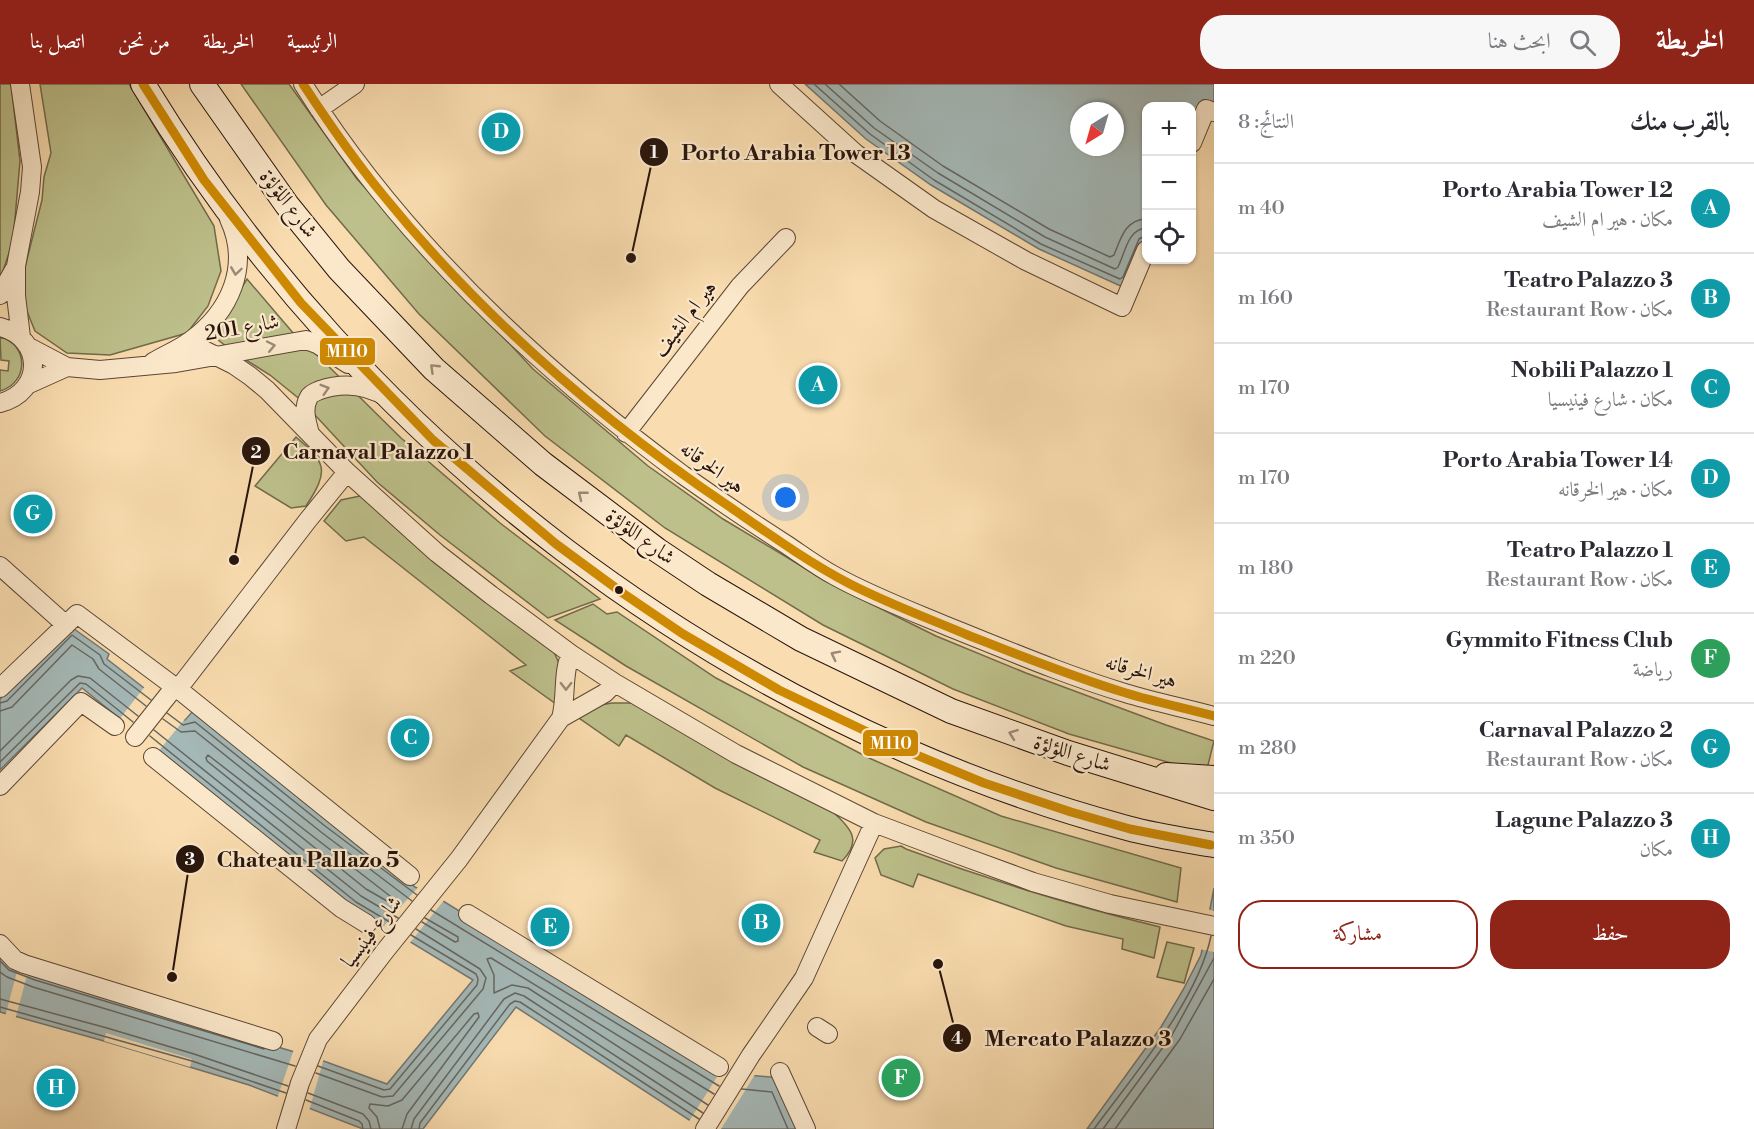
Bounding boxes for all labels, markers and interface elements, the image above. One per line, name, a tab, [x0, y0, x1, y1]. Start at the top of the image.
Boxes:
search box	[1200, 15, 1620, 69]
text: الخريطة	[1656, 23, 1724, 58]
icon: search	[1566, 26, 1599, 59]
text: ابحث هنا	[1488, 28, 1551, 55]
text: اتصل بنا	[30, 29, 85, 55]
text: من نحن	[118, 29, 170, 55]
text: الخريطة	[203, 29, 254, 55]
text: الرئيسية	[287, 29, 337, 55]
north arrow	[1070, 102, 1124, 156]
map controls	[1142, 102, 1196, 264]
button: +	[1142, 102, 1196, 156]
text: بالقرب منك	[1630, 106, 1730, 138]
pin: D	[482, 110, 520, 154]
text: النتائج: 8	[1238, 110, 1294, 135]
callout: Porto Arabia Tower 13	[639, 132, 923, 172]
text: Porto Arabia Tower 13	[681, 140, 911, 167]
text: 1	[650, 141, 659, 164]
button: −	[1142, 156, 1196, 210]
street label: شارع اللؤلؤة	[250, 165, 323, 246]
text: Porto Arabia Tower 12	[1442, 177, 1673, 204]
text: 40 m	[1238, 196, 1285, 221]
text: A	[1703, 196, 1718, 221]
text: مكان · هير ام الشيف	[1542, 208, 1673, 233]
button: locate	[1142, 210, 1196, 264]
one-way arrow	[231, 266, 243, 276]
text: Teatro Palazzo 3	[1504, 267, 1673, 294]
street label: هير ام الشيف	[647, 275, 726, 365]
text: 160 m	[1238, 286, 1293, 311]
text: B	[1703, 286, 1718, 311]
text: مكان · Restaurant Row	[1486, 298, 1673, 323]
street label: شارع 201	[203, 309, 282, 351]
line badge: M110	[319, 337, 376, 366]
one-way arrow	[266, 340, 276, 353]
text: M110	[326, 342, 368, 362]
text: Nobili Palazzo 1	[1511, 357, 1673, 384]
pin: A	[798, 362, 838, 408]
one-way arrow	[430, 364, 440, 375]
text: 170 m	[1238, 376, 1290, 401]
text: C	[1703, 376, 1718, 401]
one-way arrow	[319, 384, 330, 396]
text: مكان · شارع فينيسيا	[1548, 388, 1673, 413]
callout: Carnaval Palazzo 1	[241, 431, 486, 471]
street label: هير الخرقانه	[675, 436, 749, 500]
text: Carnaval Palazzo 1	[282, 439, 474, 466]
text: 2	[250, 441, 262, 464]
text: Porto Arabia Tower 14	[1443, 447, 1673, 474]
text: 170 m	[1238, 466, 1290, 491]
text: D	[1703, 466, 1718, 491]
text: مكان · هير الخرقانه	[1558, 478, 1673, 503]
your location	[771, 483, 800, 512]
one-way arrow	[578, 491, 589, 502]
pin: G	[14, 492, 52, 536]
street label: شارع اللؤلؤة	[598, 503, 680, 574]
text: Teatro Palazzo 1	[1507, 537, 1673, 564]
text: 180 m	[1238, 556, 1293, 581]
text: E	[1704, 556, 1717, 581]
text: مكان · Restaurant Row	[1486, 568, 1673, 593]
unlabelled marker	[613, 584, 625, 596]
text: Gymmito Fitness Club	[1446, 627, 1673, 654]
text: 220 m	[1238, 646, 1296, 671]
text: F	[1703, 646, 1718, 671]
street label: هير الخرقانه	[1102, 649, 1180, 695]
one-way arrow	[830, 651, 841, 663]
text: رياضة	[1633, 658, 1673, 683]
one-way arrow	[560, 681, 572, 690]
pin: C	[390, 716, 430, 760]
text: Carnaval Palazzo 2	[1479, 717, 1673, 744]
one-way arrow	[1008, 728, 1019, 741]
line badge: M110	[862, 729, 919, 757]
street label: شارع اللؤلؤة	[1029, 729, 1114, 782]
text: M110	[870, 734, 912, 754]
text: 280 m	[1238, 736, 1297, 761]
text: G	[1703, 736, 1718, 761]
text: مكان · Restaurant Row	[1486, 748, 1673, 773]
text: Lagune Palazzo 3	[1495, 807, 1673, 834]
text: 350 m	[1238, 826, 1295, 851]
text: H	[1702, 826, 1719, 851]
text: مكان	[1639, 838, 1673, 863]
callout: Chateau Pallazo 5	[175, 839, 412, 879]
text: Chateau Pallazo 5	[217, 847, 399, 874]
text: 3	[185, 848, 196, 871]
street label: شارع فينيسيا	[336, 891, 411, 976]
pin: B	[742, 900, 780, 946]
button: مشاركة	[1238, 900, 1478, 969]
button: حفظ	[1490, 900, 1730, 969]
pin: E	[530, 904, 570, 950]
callout: Mercato Palazzo 3	[942, 1018, 1183, 1058]
text: Mercato Palazzo 3	[984, 1026, 1172, 1053]
text: 4	[951, 1027, 963, 1050]
pin: F	[882, 1056, 920, 1100]
pin: H	[36, 1066, 76, 1110]

